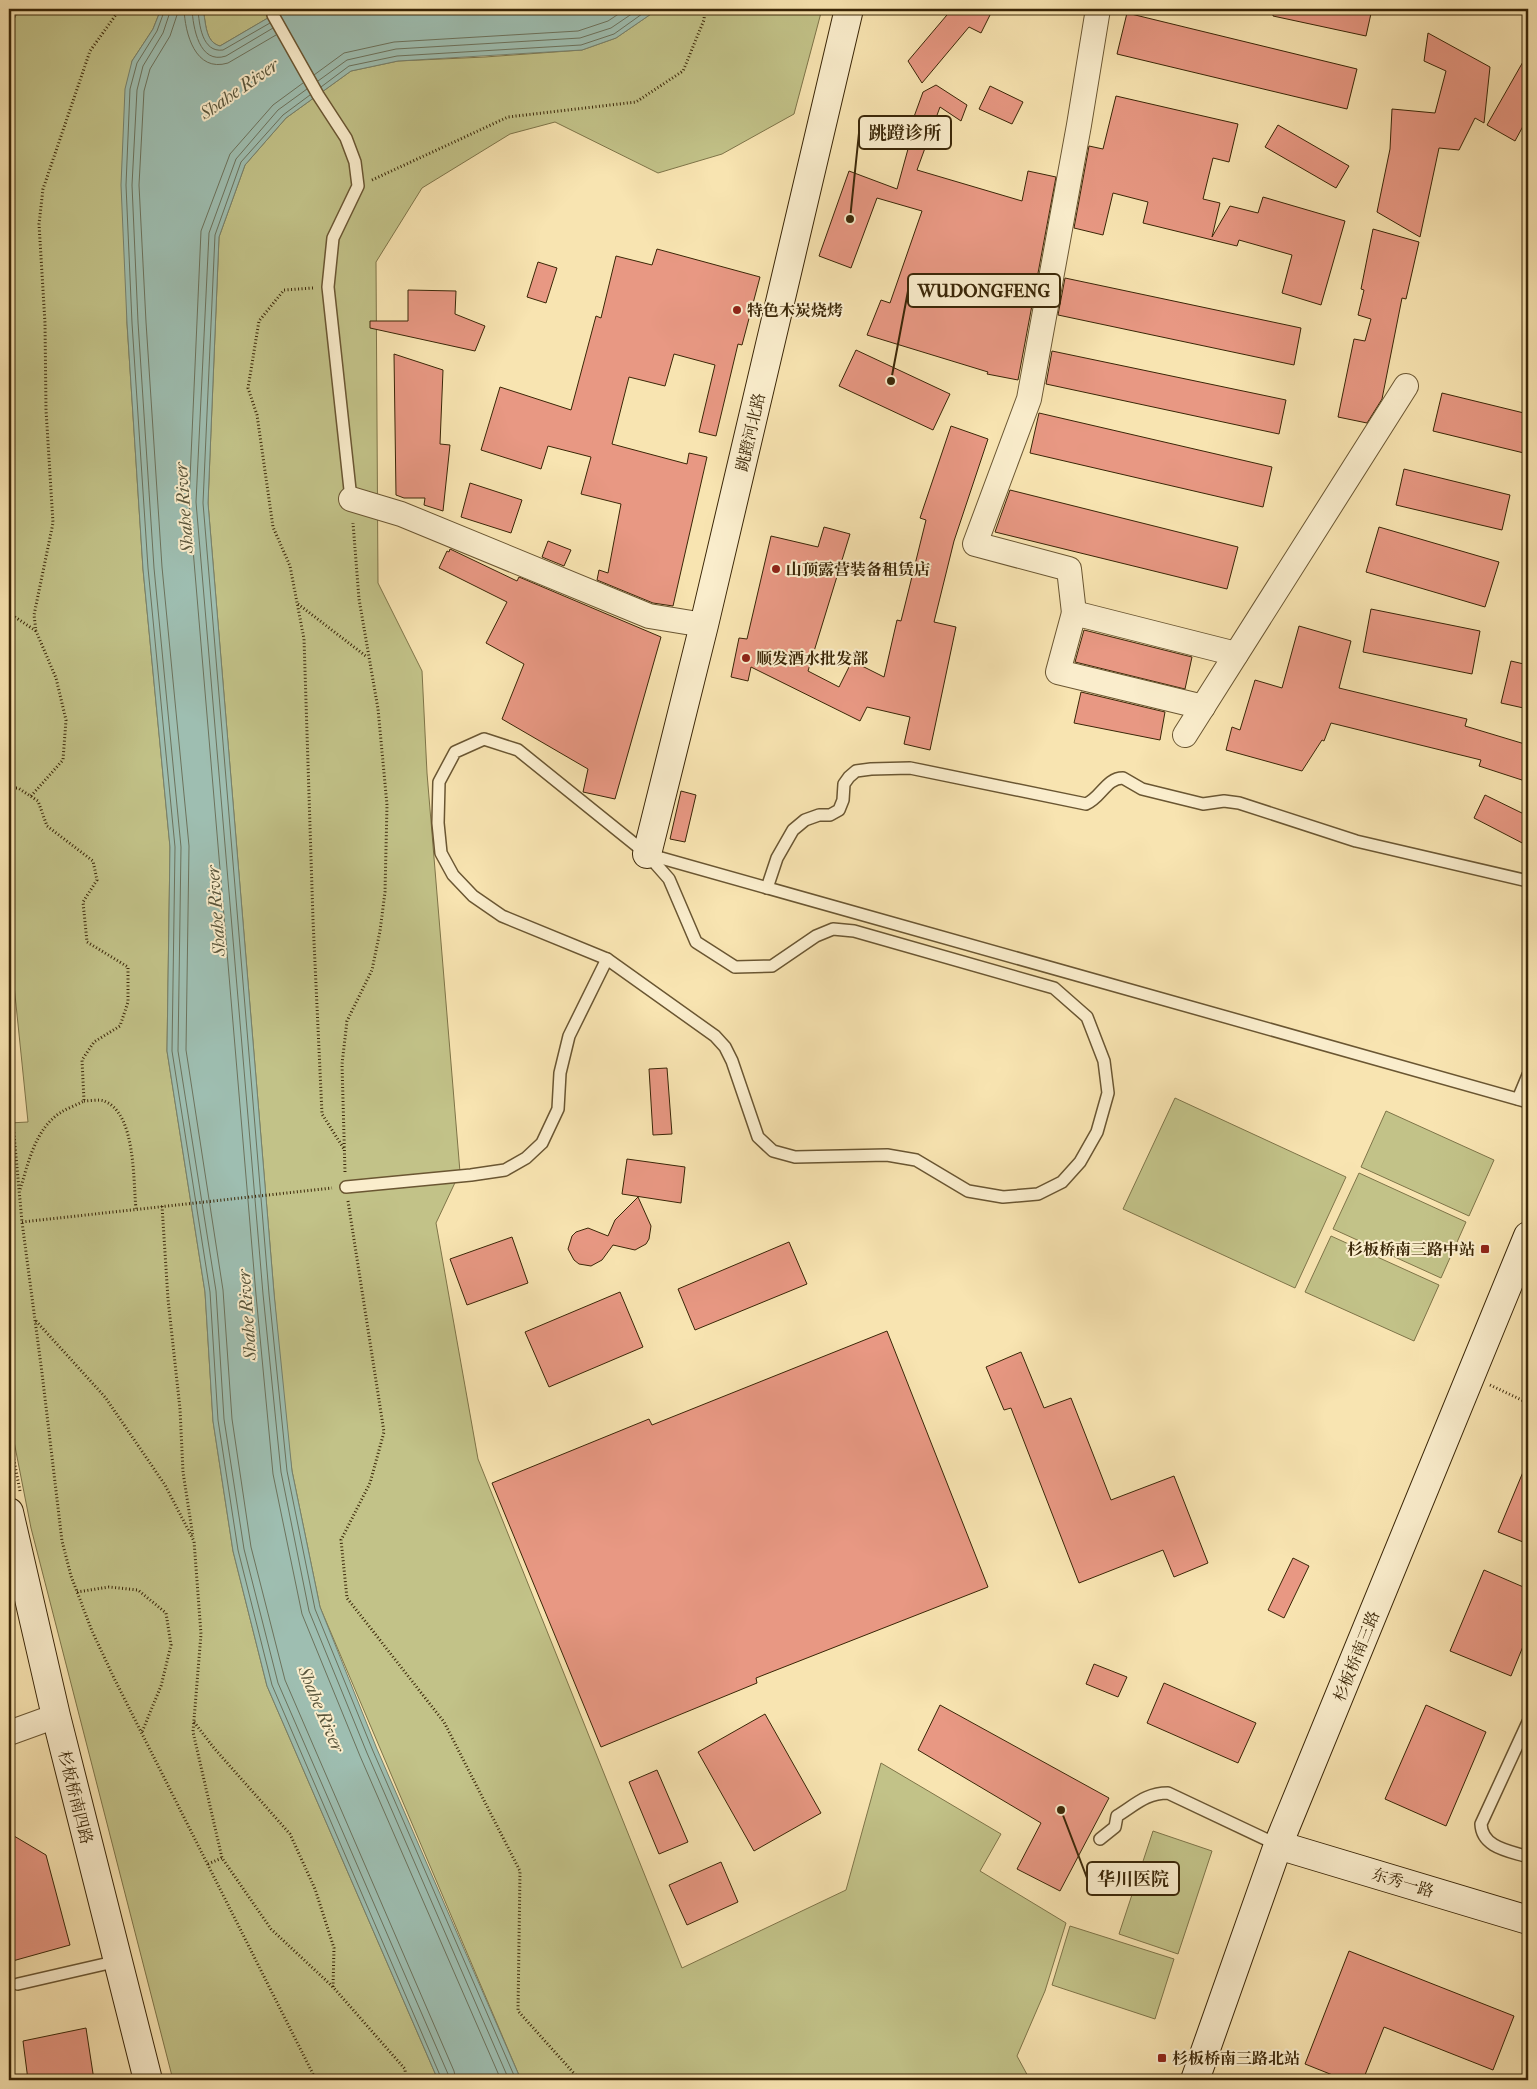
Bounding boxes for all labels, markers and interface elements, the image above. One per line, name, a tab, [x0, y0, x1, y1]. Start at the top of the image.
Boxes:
water label: Shahe River	[195, 54, 284, 125]
callout: 跳蹬诊所	[859, 116, 951, 149]
text: 跳蹬诊所	[869, 123, 942, 144]
callout: WUDONGFENG	[908, 274, 1060, 307]
text: WUDONGFENG	[917, 281, 1050, 302]
place label: 特色木炭烧烤	[747, 301, 843, 320]
marker: 特色木炭烧烤	[731, 304, 743, 316]
street label: 跳蹬河北路	[732, 391, 769, 473]
water label: Shahe River	[171, 460, 198, 555]
place label: 山顶露营装备租赁店	[786, 560, 930, 579]
marker: 山顶露营装备租赁店	[770, 563, 782, 575]
place label: 顺发酒水批发部	[756, 649, 869, 668]
marker: 顺发酒水批发部	[740, 652, 752, 664]
water label: Shahe River	[203, 863, 230, 958]
place label: 杉板桥南三路中站	[1347, 1240, 1475, 1259]
marker: 杉板桥南三路中站	[1479, 1243, 1491, 1255]
water label: Shahe River	[234, 1267, 261, 1362]
street label: 杉板桥南三路	[1330, 1608, 1383, 1704]
water label: Shahe River	[293, 1662, 349, 1757]
street label: 杉板桥南四路	[55, 1748, 96, 1846]
callout: 华川医院	[1087, 1862, 1179, 1895]
street label: 东秀一路	[1369, 1864, 1436, 1901]
text: 华川医院	[1097, 1869, 1169, 1890]
place label: 杉板桥南三路北站	[1172, 2049, 1300, 2068]
marker: 杉板桥南三路北站	[1156, 2052, 1168, 2064]

